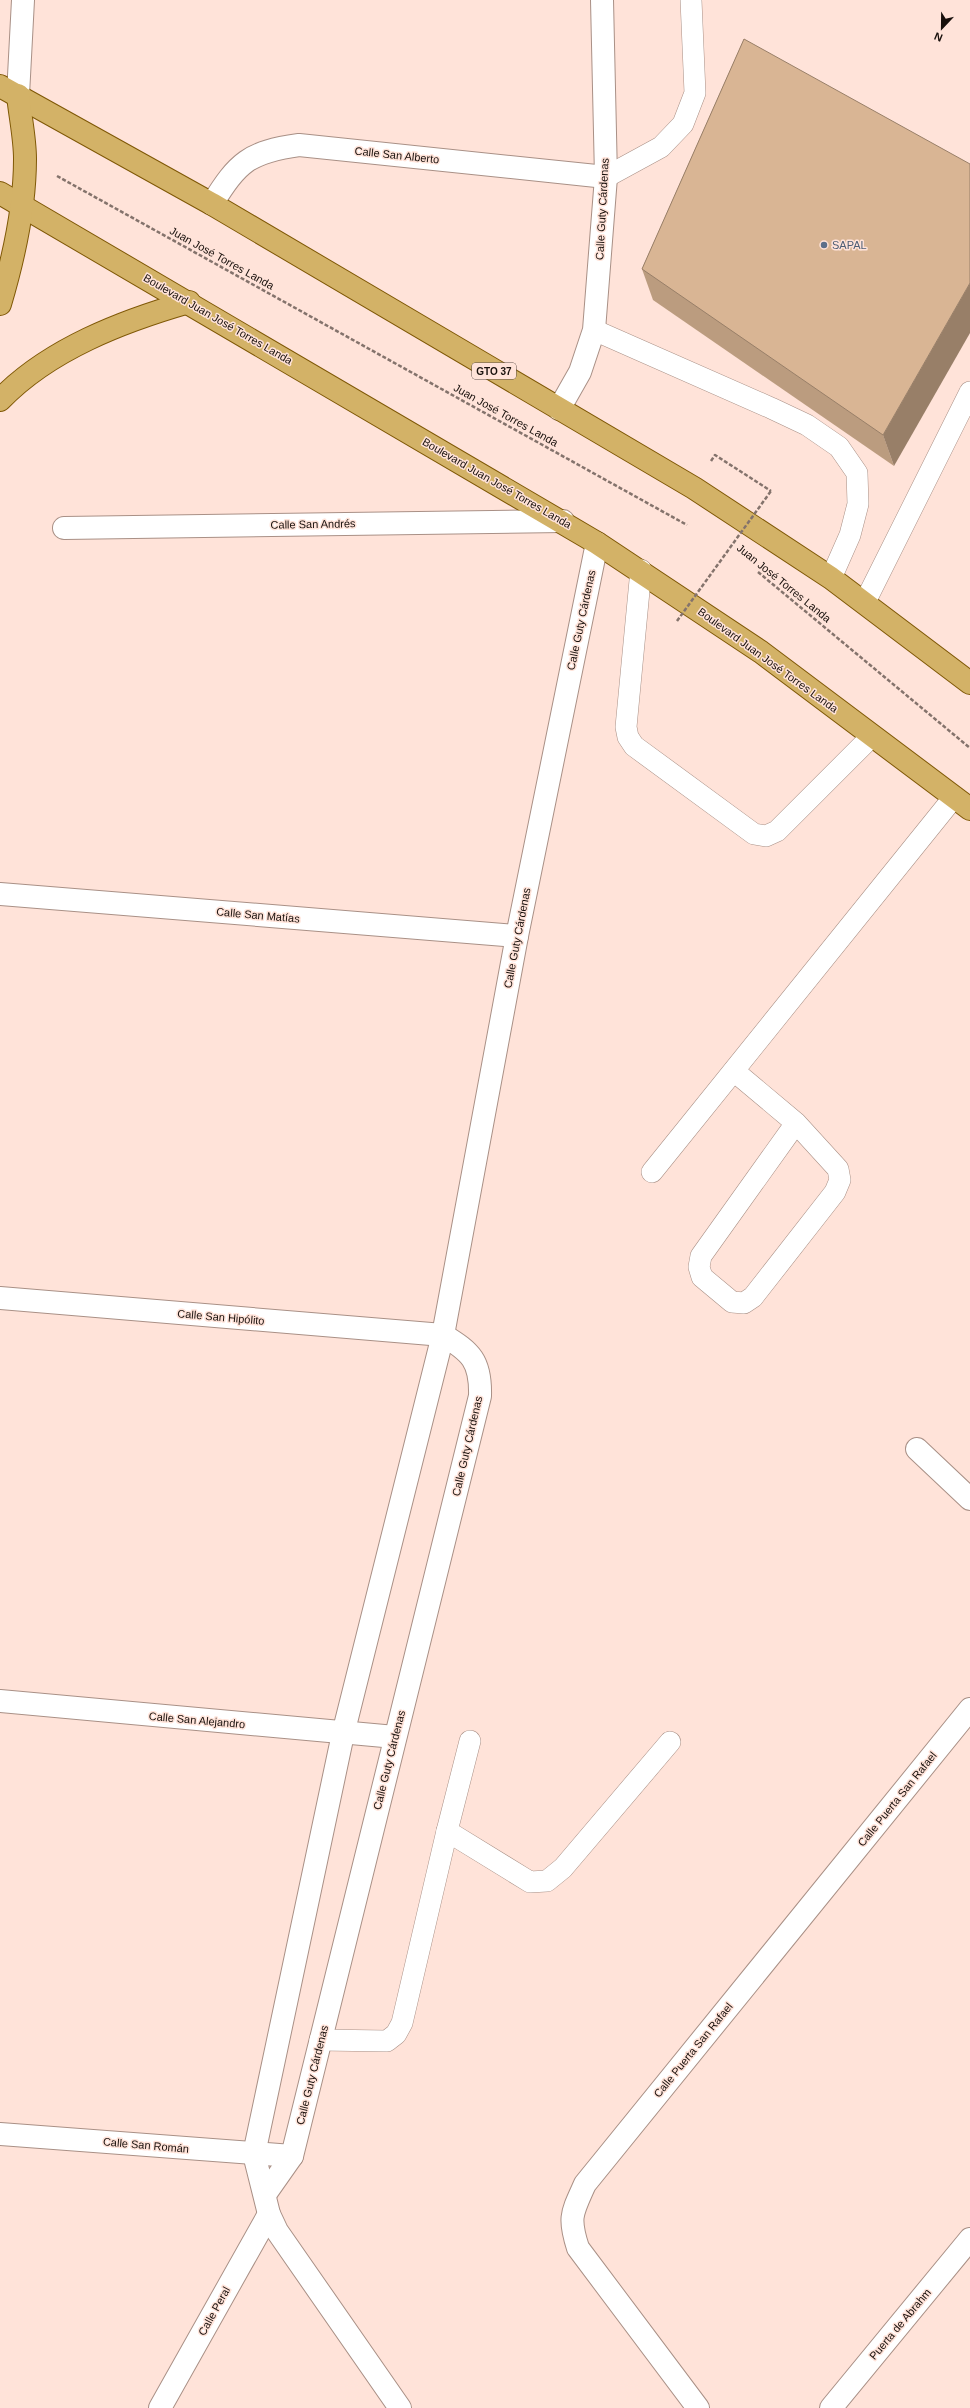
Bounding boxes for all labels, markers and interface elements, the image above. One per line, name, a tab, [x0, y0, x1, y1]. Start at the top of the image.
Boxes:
north arrow	[922, 8, 962, 48]
text: N	[932, 30, 944, 44]
street label: Calle San Alberto	[354, 145, 440, 165]
street label: Calle Guty Cárdenas	[593, 157, 611, 260]
street label: Juan José Torres Landa	[168, 224, 277, 292]
place label: SAPAL	[832, 239, 867, 251]
marker: SAPAL	[819, 240, 829, 250]
street label: Boulevard Juan José Torres Landa	[141, 271, 295, 367]
road number: GTO 37	[472, 363, 516, 379]
street label: Juan José Torres Landa	[452, 381, 561, 449]
street label: Boulevard Juan José Torres Landa	[420, 435, 574, 531]
street label: Calle San Andrés	[270, 517, 356, 531]
street label: Juan José Torres Landa	[735, 541, 834, 625]
street label: Calle Guty Cárdenas	[565, 568, 598, 671]
street label: Boulevard Juan José Torres Landa	[696, 605, 841, 715]
street label: Calle Guty Cárdenas	[501, 886, 533, 989]
street label: Calle San Matías	[216, 905, 301, 925]
street label: Calle San Hipólito	[177, 1307, 265, 1327]
street label: Calle Guty Cárdenas	[450, 1394, 484, 1497]
street label: Calle Guty Cárdenas	[371, 1709, 407, 1811]
street label: Calle San Alejandro	[148, 1710, 246, 1730]
street label: Calle Puerta San Rafael	[855, 1749, 939, 1849]
street label: Calle Puerta San Rafael	[651, 2000, 735, 2100]
street label: Calle Guty Cárdenas	[294, 2024, 330, 2126]
street label: Calle San Román	[103, 2135, 189, 2155]
street label: Calle Peral	[196, 2285, 232, 2337]
street label: Puerta de Abrahm	[867, 2286, 933, 2362]

